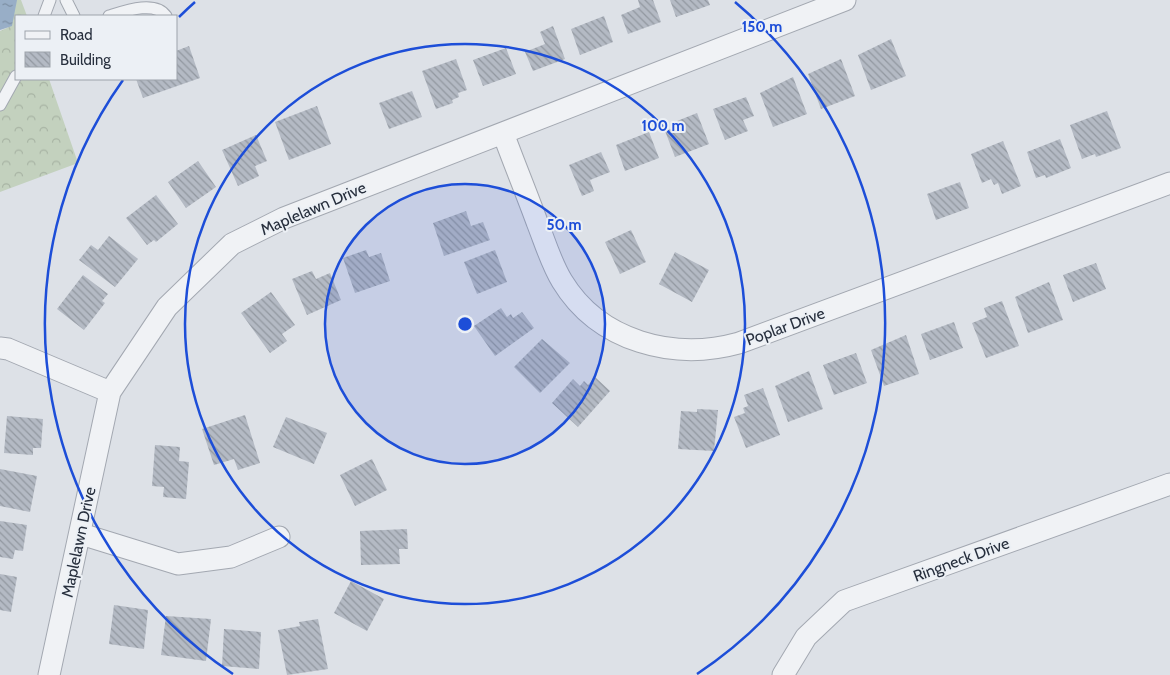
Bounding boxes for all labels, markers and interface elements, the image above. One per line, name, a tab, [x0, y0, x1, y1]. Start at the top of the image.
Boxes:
legend	[15, 15, 178, 80]
text: 150 m	[742, 18, 782, 36]
text: Road	[60, 26, 93, 44]
text: Building	[60, 51, 111, 69]
text: 100 m	[641, 117, 685, 135]
street label: Maplelawn Drive	[258, 178, 369, 239]
text: 50 m	[546, 216, 582, 234]
street label: Poplar Drive	[743, 303, 827, 350]
centre of rings	[456, 315, 474, 333]
street label: Maplelawn Drive	[57, 485, 99, 599]
street label: Ringneck Drive	[911, 533, 1012, 586]

